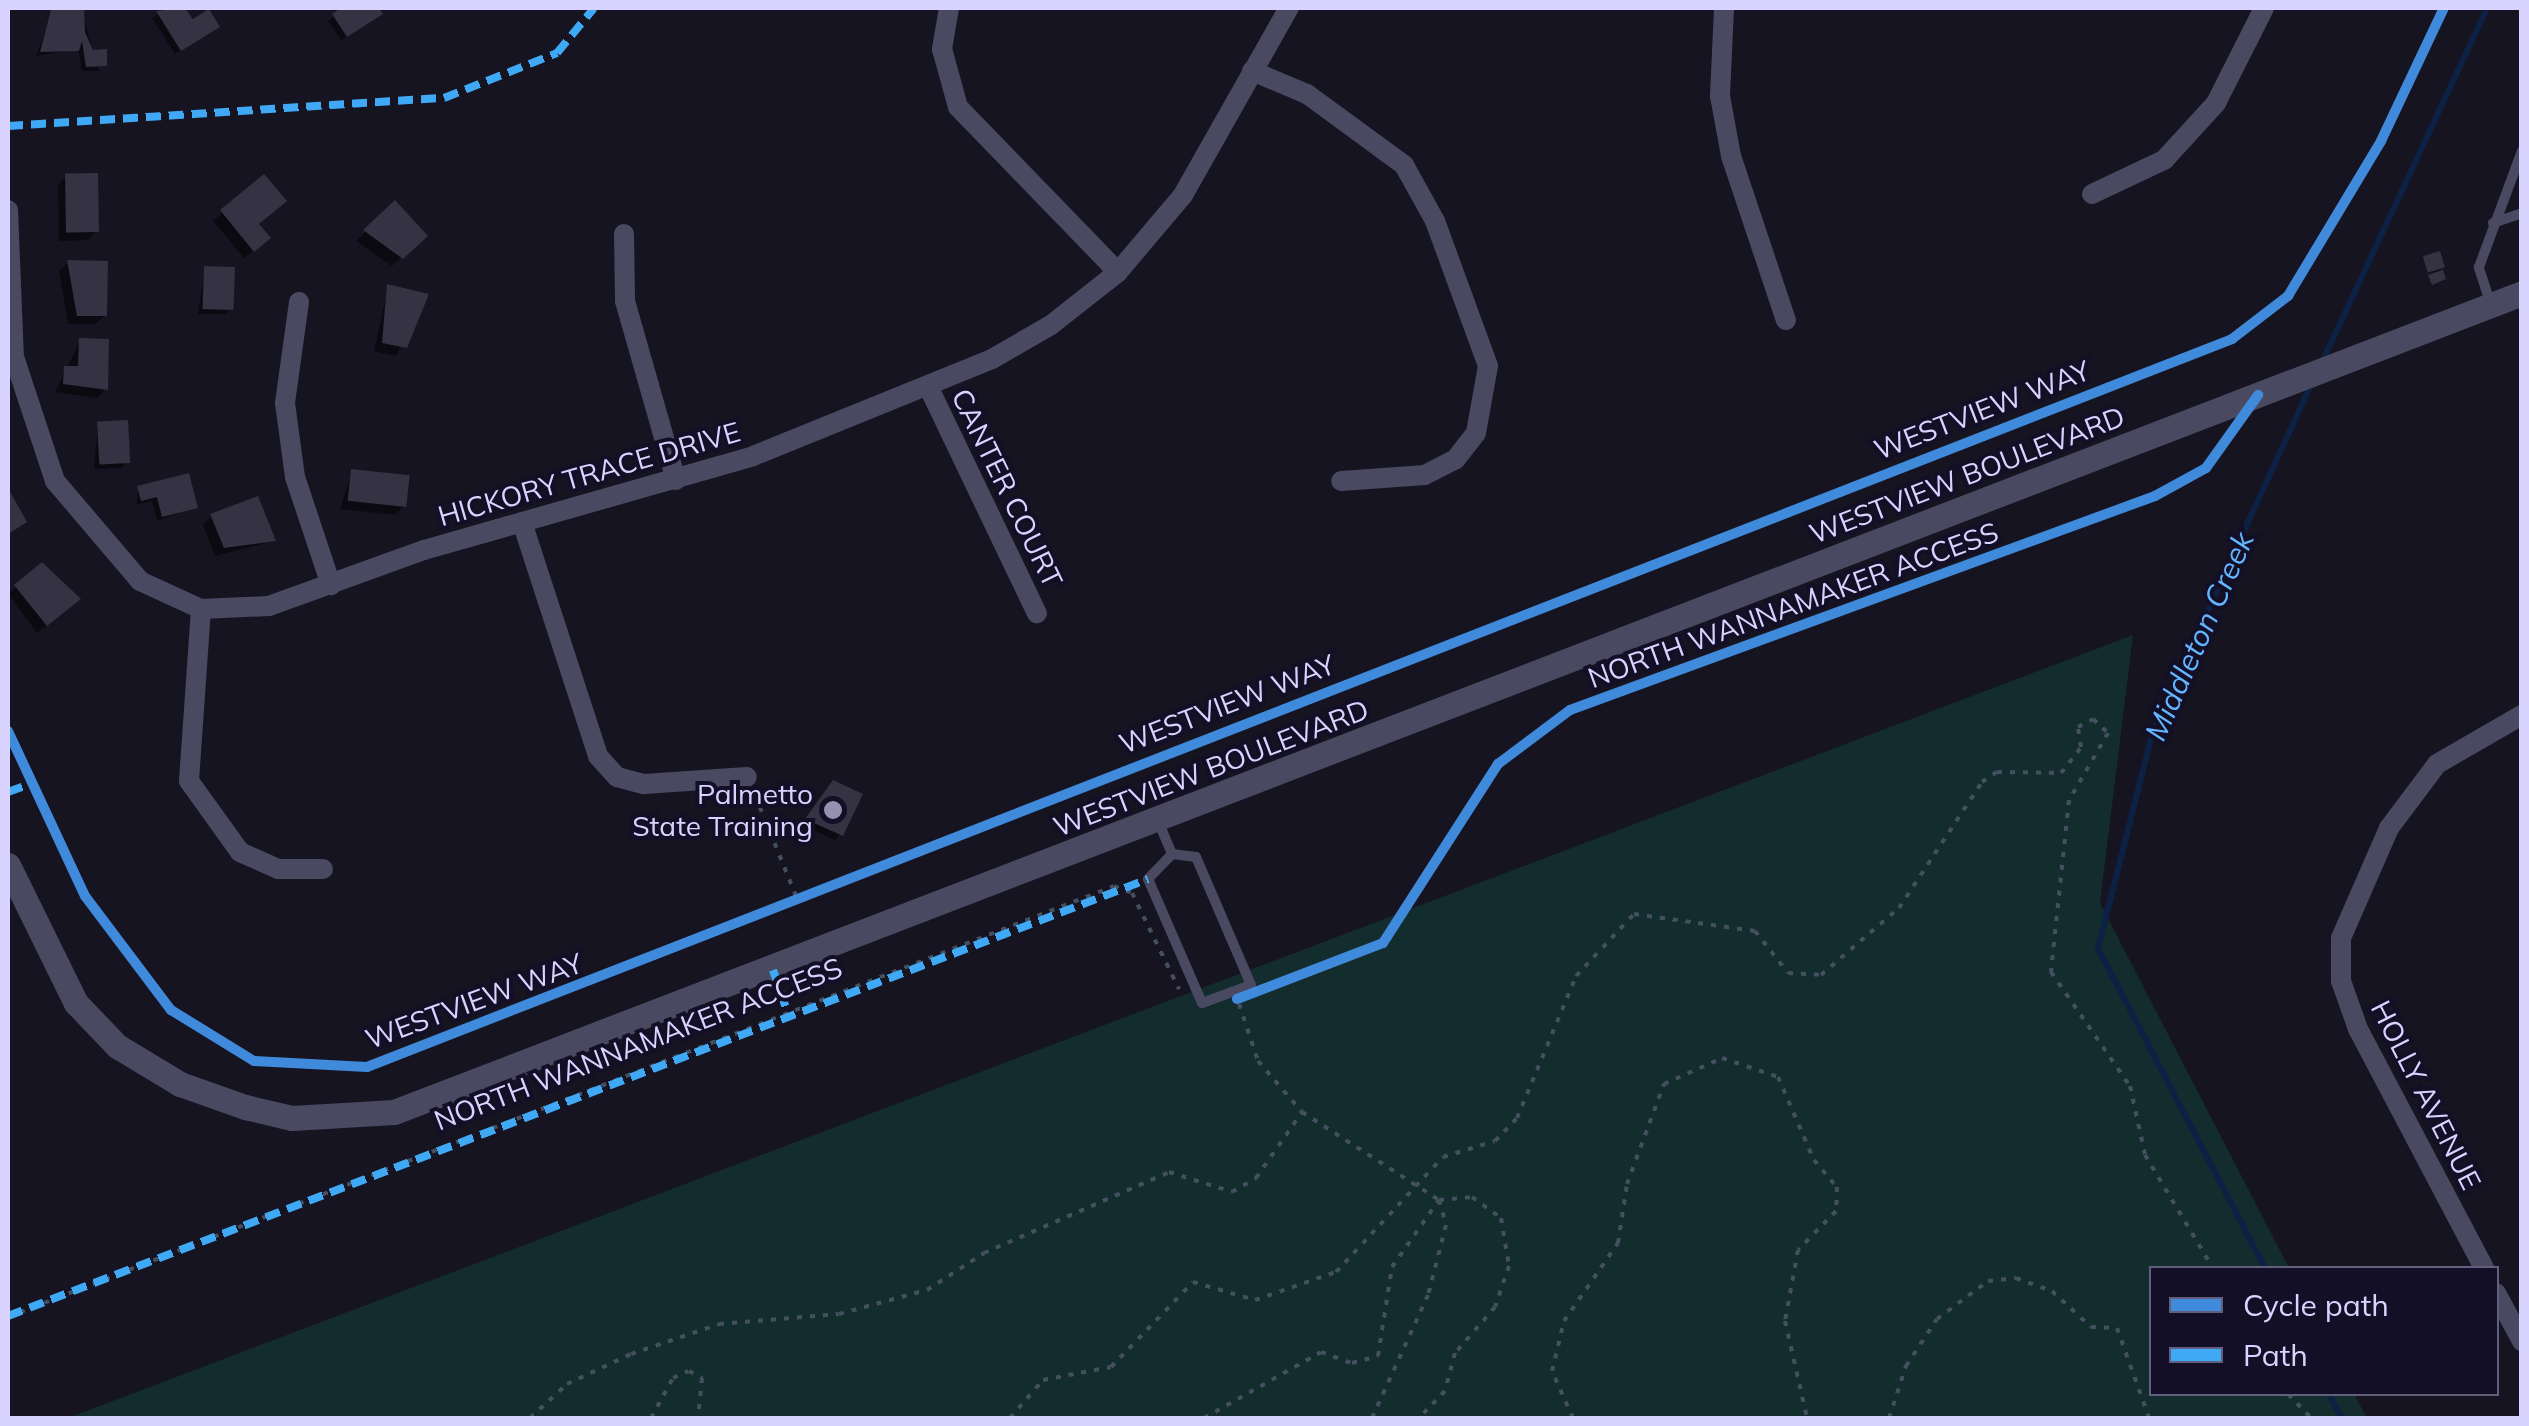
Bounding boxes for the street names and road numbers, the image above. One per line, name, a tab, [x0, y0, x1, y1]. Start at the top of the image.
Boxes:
street label: WESTVIEW WAY	[1869, 353, 2095, 467]
street label: CANTER COURT	[944, 383, 1070, 593]
street label: WESTVIEW BOULEVARD	[1805, 399, 2129, 551]
street label: HICKORY TRACE DRIVE	[434, 415, 744, 533]
street label: NORTH WANNAMAKER ACCESS	[1583, 515, 2003, 695]
street label: WESTVIEW WAY	[1114, 647, 1340, 761]
street label: WESTVIEW BOULEVARD	[1049, 692, 1373, 844]
street label: WESTVIEW WAY	[361, 946, 587, 1056]
street label: NORTH WANNAMAKER ACCESS	[429, 951, 847, 1137]
street label: HOLLY AVENUE	[2364, 995, 2488, 1195]

